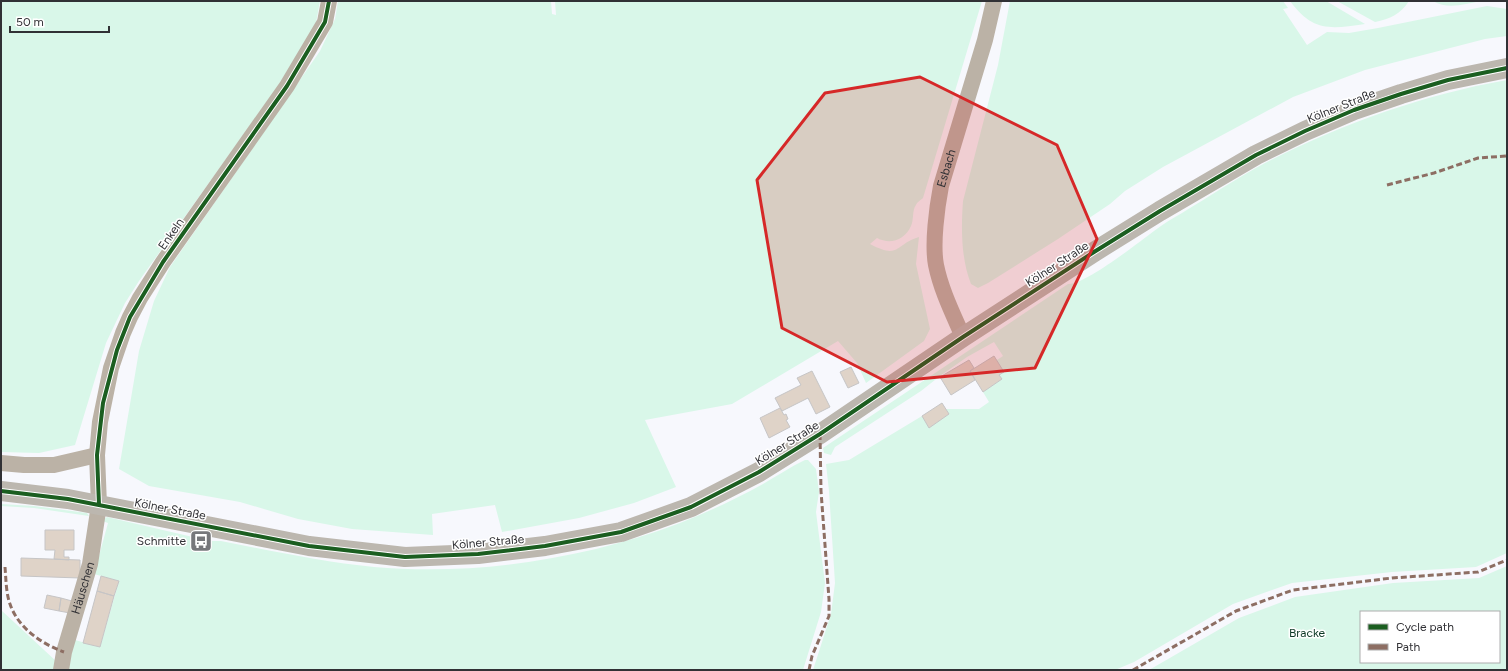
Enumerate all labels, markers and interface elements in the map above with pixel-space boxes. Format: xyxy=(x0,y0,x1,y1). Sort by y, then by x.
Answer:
scale bar xyxy=(10,8,109,34)
text: 50 m xyxy=(16,15,44,29)
street label: Kölner Straße xyxy=(1305,86,1378,126)
street label: Esbach xyxy=(934,147,959,189)
street label: Enkeln xyxy=(155,215,187,253)
street label: Kölner Straße xyxy=(1023,238,1092,290)
street label: Kölner Straße xyxy=(753,418,822,468)
street label: Kölner Straße xyxy=(133,495,207,523)
bus stop icon: Schmitte xyxy=(188,528,214,554)
street label: Kölner Straße xyxy=(451,532,525,552)
place label: Schmitte xyxy=(137,534,186,548)
street label: Häuschen xyxy=(69,560,97,616)
legend xyxy=(1360,611,1500,663)
text: Cycle path xyxy=(1396,620,1454,634)
park label: Bracke xyxy=(1289,626,1326,640)
text: Path xyxy=(1396,640,1420,654)

